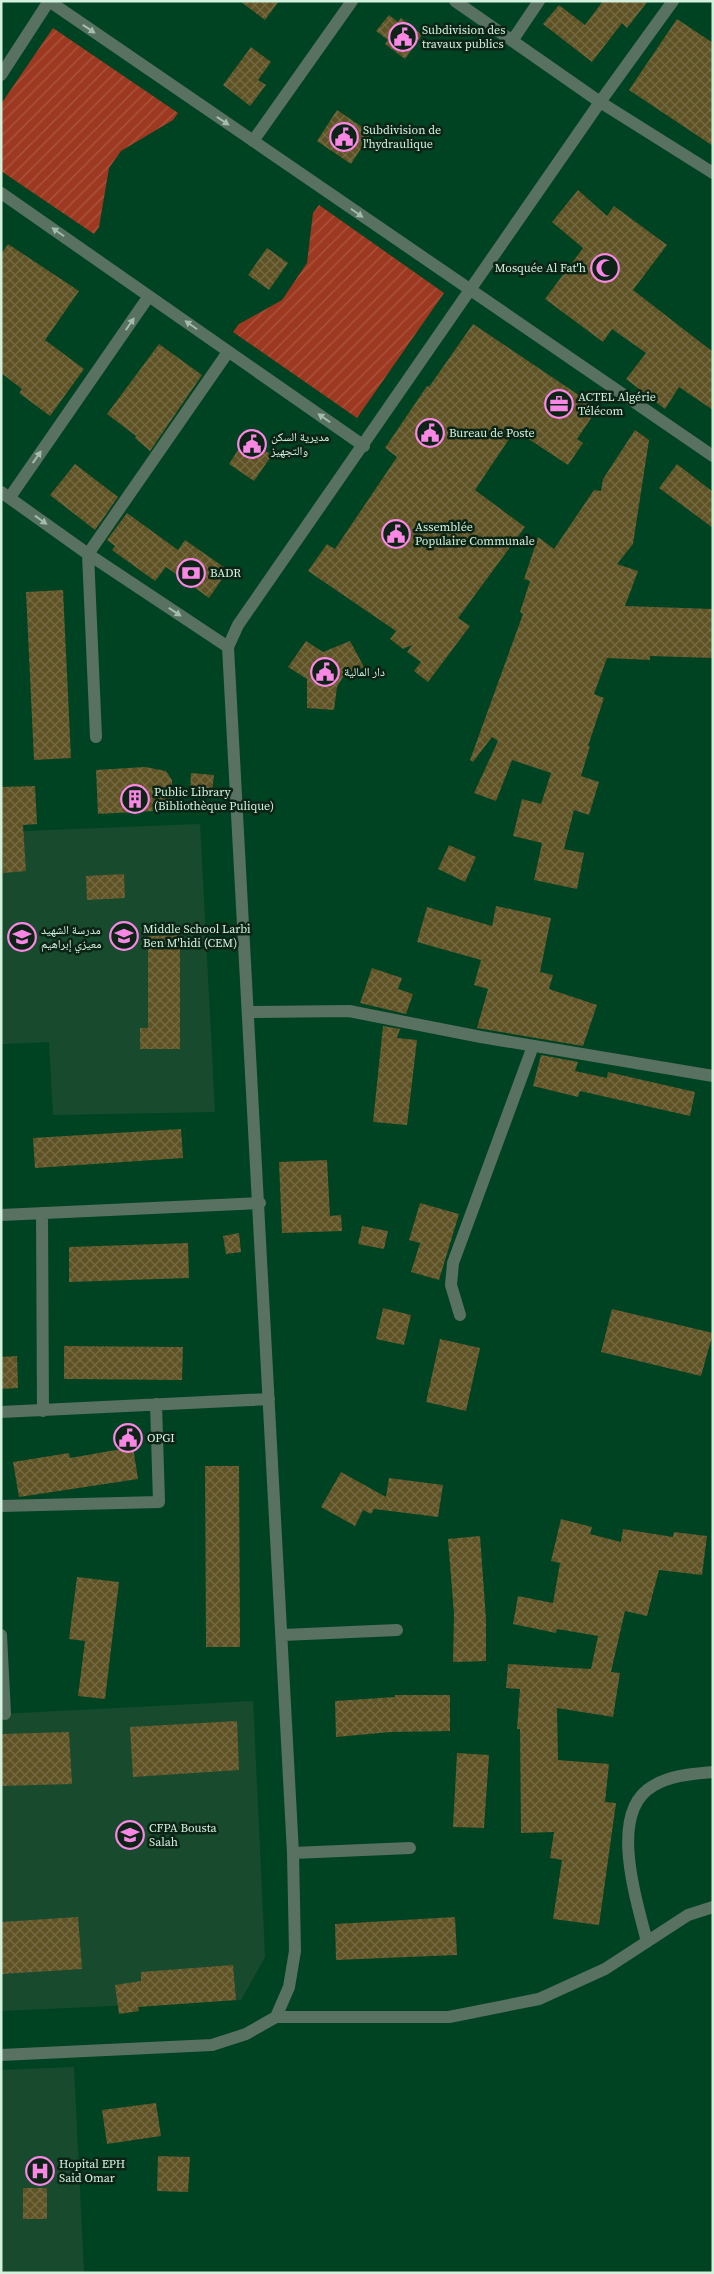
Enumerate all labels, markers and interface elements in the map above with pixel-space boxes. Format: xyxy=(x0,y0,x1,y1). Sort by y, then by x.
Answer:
public building icon: Subdivision des travaux publics xyxy=(388,22,418,52)
place label: Subdivision des travaux publics xyxy=(422,22,505,52)
one-way arrow xyxy=(83,24,96,34)
one-way arrow xyxy=(217,116,230,126)
public building icon: Subdivision de l'hydraulique xyxy=(329,122,359,152)
place label: Subdivision de l'hydraulique xyxy=(363,122,441,152)
one-way arrow xyxy=(350,208,364,218)
one-way arrow xyxy=(51,227,64,237)
mosque icon: Mosquée Al Fat'h xyxy=(590,253,620,283)
place label: Mosquée Al Fat'h xyxy=(495,260,586,276)
one-way arrow xyxy=(125,317,135,330)
one-way arrow xyxy=(184,320,198,330)
office icon: ACTEL Algérie Télécom xyxy=(544,389,574,419)
place label: ACTEL Algérie Télécom xyxy=(578,389,656,419)
one-way arrow xyxy=(317,413,331,423)
public building icon: Bureau de Poste xyxy=(415,418,445,448)
place label: Bureau de Poste xyxy=(449,425,535,441)
public building icon: مديرية السكن والتجهيز xyxy=(237,429,267,459)
place label: مديرية السكن والتجهيز xyxy=(270,429,329,459)
one-way arrow xyxy=(32,450,42,464)
one-way arrow xyxy=(34,515,48,525)
public building icon: Assemblée Populaire Communale xyxy=(381,519,411,549)
place label: Assemblée Populaire Communale xyxy=(415,519,535,549)
bank icon: BADR xyxy=(176,558,206,588)
place label: BADR xyxy=(210,565,241,581)
one-way arrow xyxy=(168,607,182,617)
public building icon: دار المالية xyxy=(310,657,340,687)
place label: دار المالية xyxy=(344,664,385,680)
building icon: Public Library (Bibliothèque Pulique) xyxy=(120,784,150,814)
place label: Public Library (Bibliothèque Pulique) xyxy=(154,784,274,814)
school or university icon: Middle School Larbi Ben M'hidi (CEM) xyxy=(109,921,139,951)
place label: Middle School Larbi Ben M'hidi (CEM) xyxy=(143,921,251,951)
school or university icon: مدرسة الشهيد معيزي إبراهيم xyxy=(7,922,37,952)
place label: مدرسة الشهيد معيزي إبراهيم xyxy=(41,922,101,954)
public building icon: OPGI xyxy=(113,1423,143,1453)
place label: OPGI xyxy=(147,1430,175,1446)
school or university icon: CFPA Bousta Salah xyxy=(115,1820,145,1850)
place label: CFPA Bousta Salah xyxy=(149,1820,218,1850)
hospital icon: Hopital EPH Said Omar xyxy=(25,2156,55,2186)
place label: Hopital EPH Said Omar xyxy=(59,2156,125,2186)

